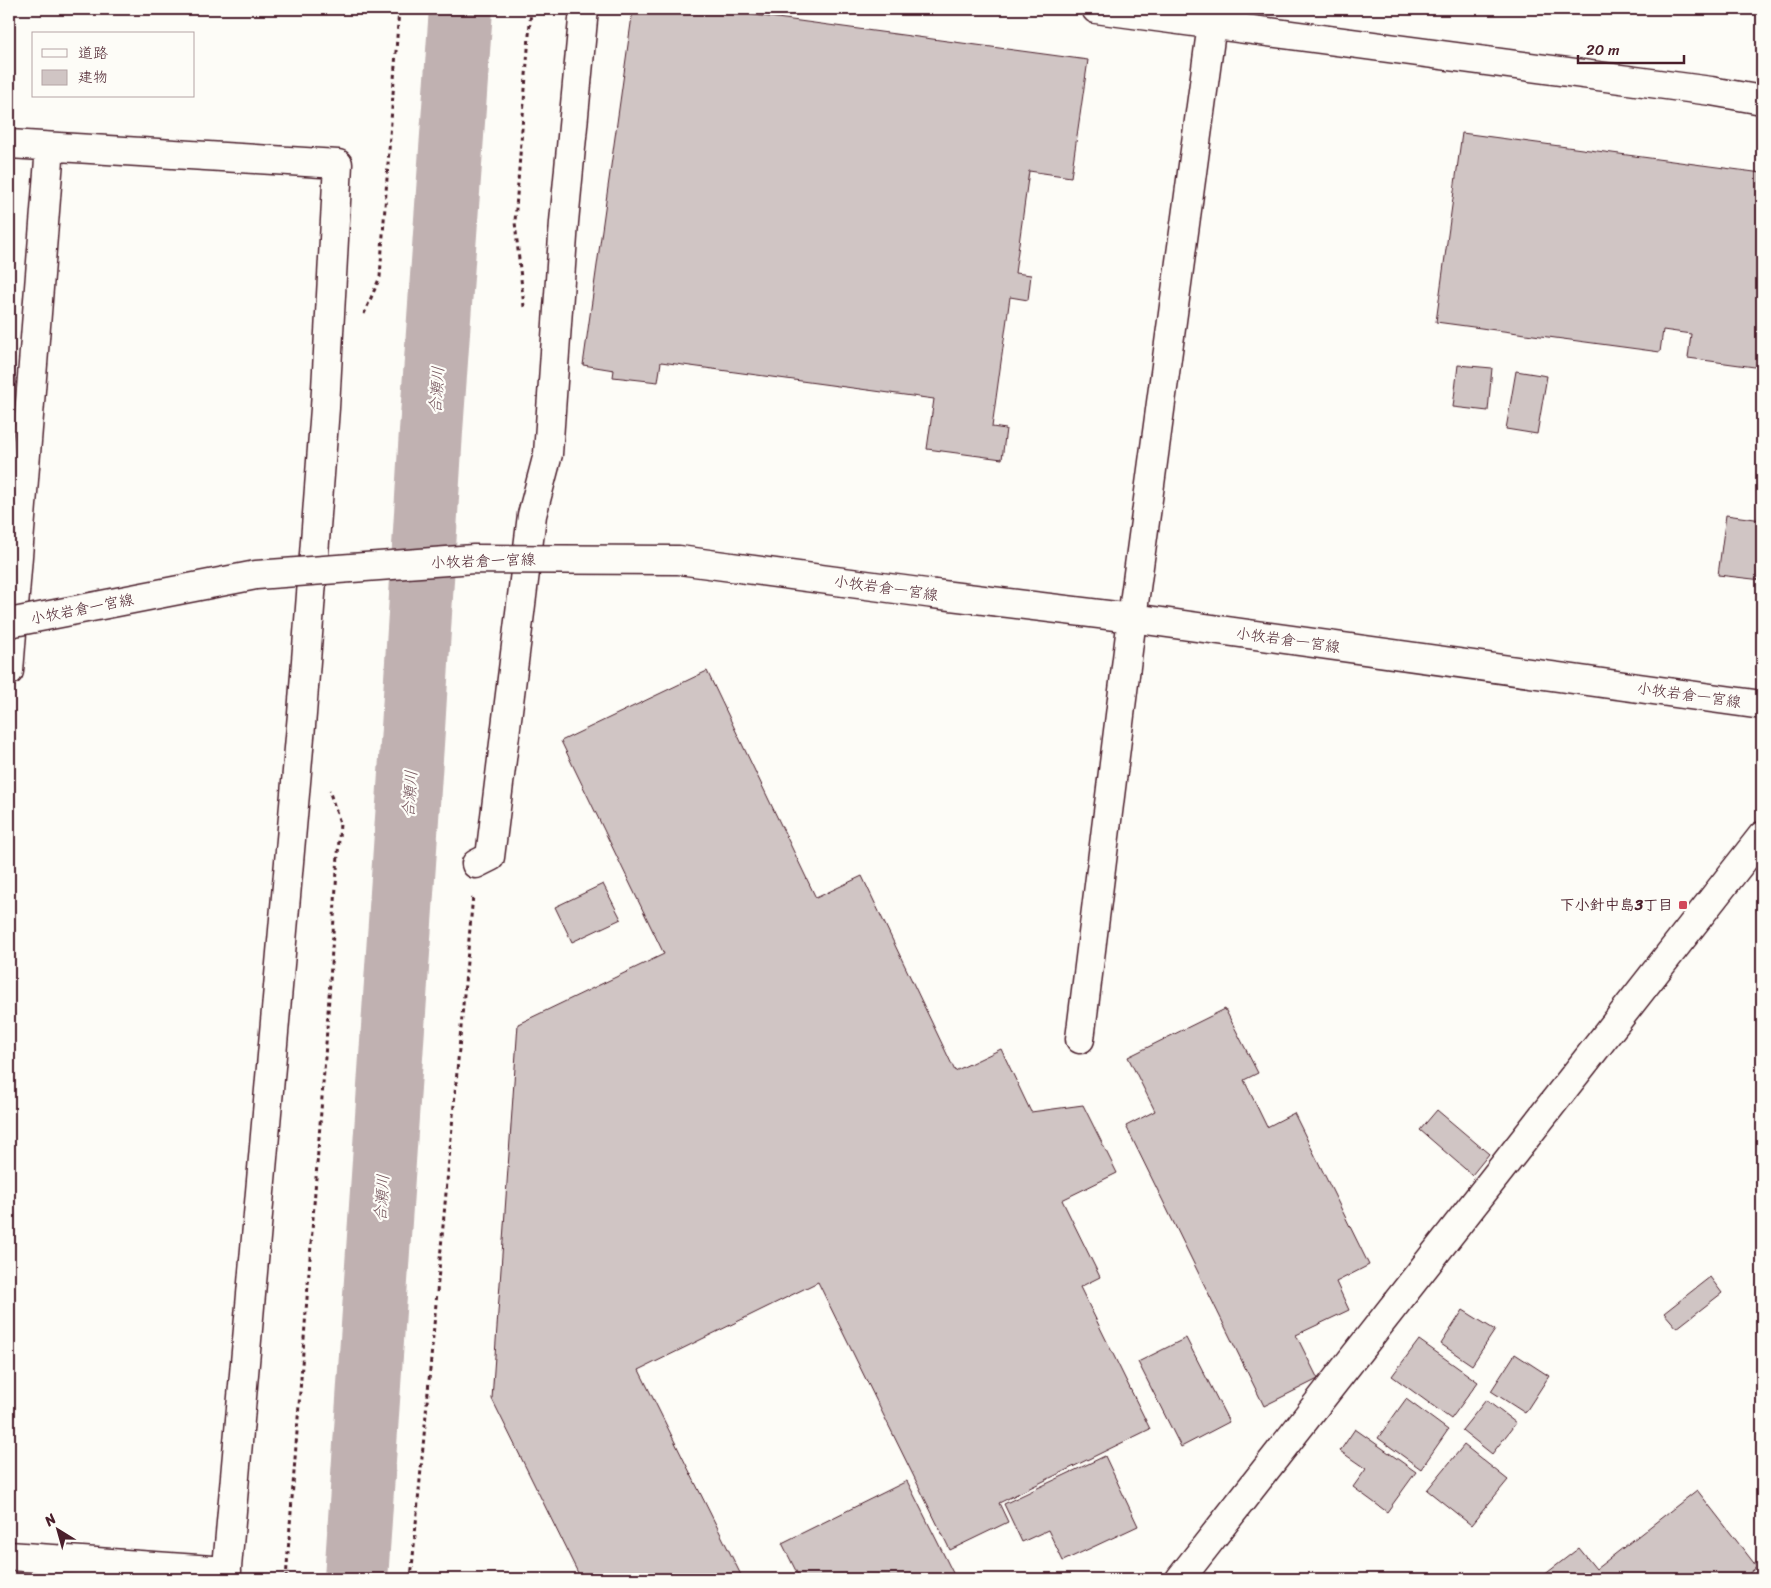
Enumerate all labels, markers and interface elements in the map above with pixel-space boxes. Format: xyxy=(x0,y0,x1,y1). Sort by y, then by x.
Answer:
legend xyxy=(32,32,195,98)
scale bar xyxy=(1578,32,1685,64)
text: 20 m xyxy=(1586,37,1620,63)
text: 道路 xyxy=(78,40,108,66)
text: 建物 xyxy=(78,64,108,90)
water label: 合瀬川 xyxy=(420,365,453,415)
street label: 小牧岩倉一宮線 xyxy=(430,546,536,576)
street label: 小牧岩倉一宮線 xyxy=(832,568,940,608)
street label: 小牧岩倉一宮線 xyxy=(28,586,136,632)
street label: 小牧岩倉一宮線 xyxy=(1234,620,1342,660)
street label: 小牧岩倉一宮線 xyxy=(1635,675,1743,715)
water label: 合瀬川 xyxy=(393,769,426,819)
place label: 下小針中島3丁目 xyxy=(1560,892,1673,918)
marker: 下小針中島3丁目 xyxy=(1677,899,1689,911)
water label: 合瀬川 xyxy=(365,1173,398,1223)
north arrow xyxy=(32,1506,82,1556)
text: N xyxy=(38,1507,62,1534)

